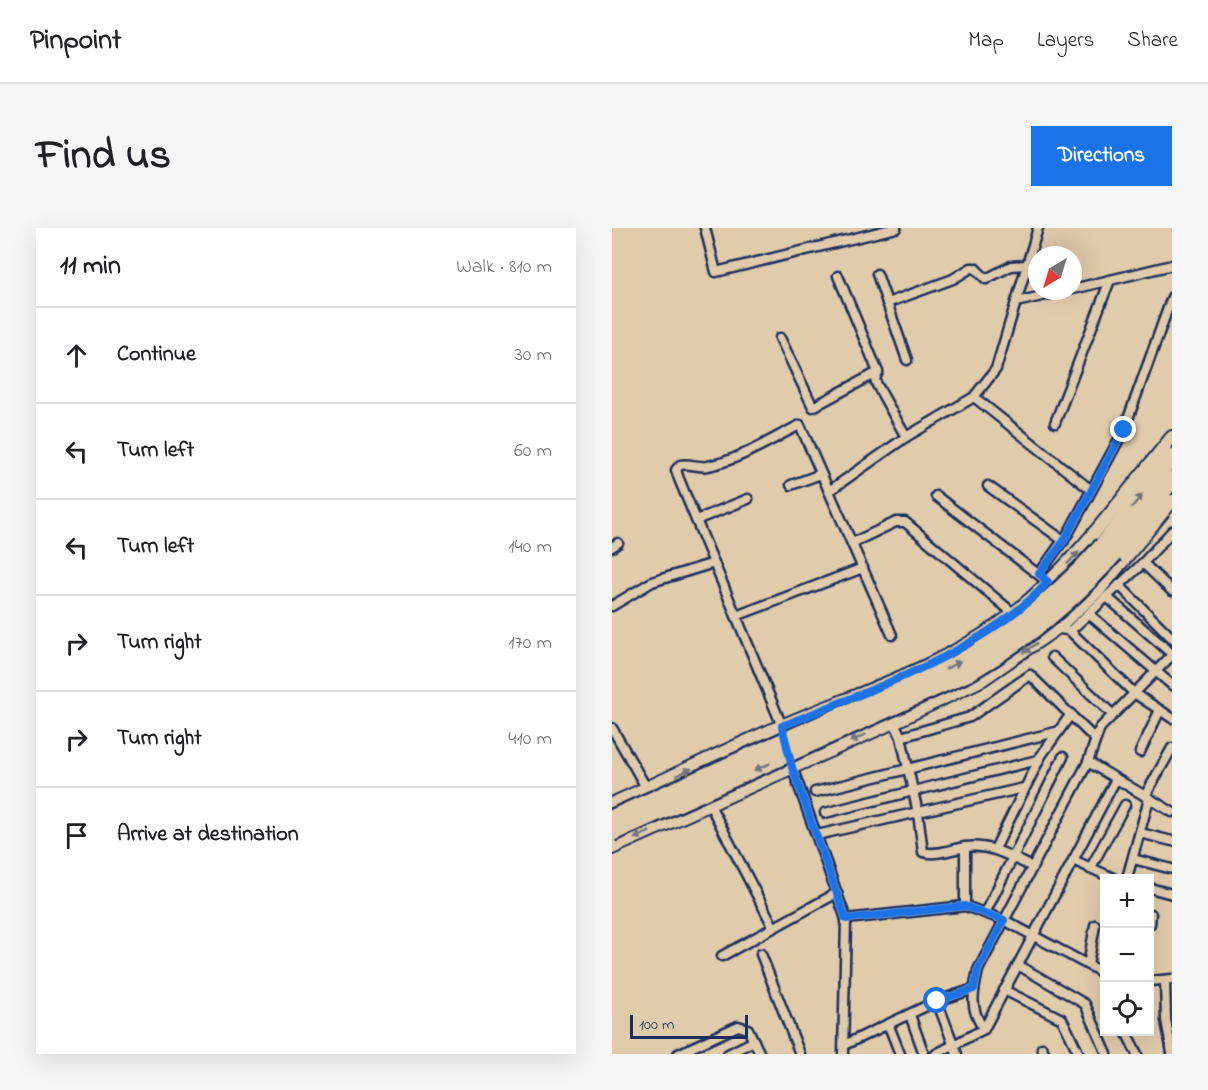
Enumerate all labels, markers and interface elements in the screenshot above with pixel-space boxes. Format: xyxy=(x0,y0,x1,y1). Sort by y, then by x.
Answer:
text: Pinpoint xyxy=(30,21,121,62)
text: Map xyxy=(968,26,1004,56)
text: Layers xyxy=(1037,26,1094,56)
text: Share xyxy=(1127,26,1178,56)
text: Find us xyxy=(36,126,171,187)
button: Directions xyxy=(1031,126,1172,186)
north arrow xyxy=(1028,246,1082,300)
text: 11 min xyxy=(60,248,121,286)
text: Walk · 810 m xyxy=(456,253,552,282)
icon: ahead xyxy=(60,339,93,372)
text: Continue xyxy=(117,339,196,371)
text: 30 m xyxy=(515,341,552,370)
route end xyxy=(1110,416,1136,442)
icon: left xyxy=(60,435,93,468)
text: Turn left xyxy=(117,435,194,467)
text: 60 m xyxy=(514,437,552,466)
one-way arrow xyxy=(1131,494,1143,509)
icon: left xyxy=(60,531,93,564)
text: Turn left xyxy=(117,531,194,563)
text: 140 m xyxy=(508,533,552,562)
one-way arrow xyxy=(1065,551,1079,565)
icon: right xyxy=(60,627,93,660)
text: Turn right xyxy=(117,627,202,659)
text: 170 m xyxy=(508,629,552,658)
one-way arrow xyxy=(1023,642,1039,654)
one-way arrow xyxy=(945,660,962,670)
icon: right xyxy=(60,723,93,756)
text: Turn right xyxy=(117,723,202,755)
text: 410 m xyxy=(508,725,552,754)
one-way arrow xyxy=(848,733,866,743)
one-way arrow xyxy=(753,762,770,771)
one-way arrow xyxy=(676,767,693,776)
icon: arrive xyxy=(60,819,93,852)
text: Arrive at destination xyxy=(117,819,299,851)
one-way arrow xyxy=(632,830,650,840)
map controls xyxy=(1100,874,1154,1036)
button: + xyxy=(1100,874,1154,928)
button: − xyxy=(1100,928,1154,982)
button: locate xyxy=(1100,982,1154,1036)
route start xyxy=(923,987,949,1013)
scale bar xyxy=(630,1012,748,1040)
text: 100 m xyxy=(639,1013,674,1037)

